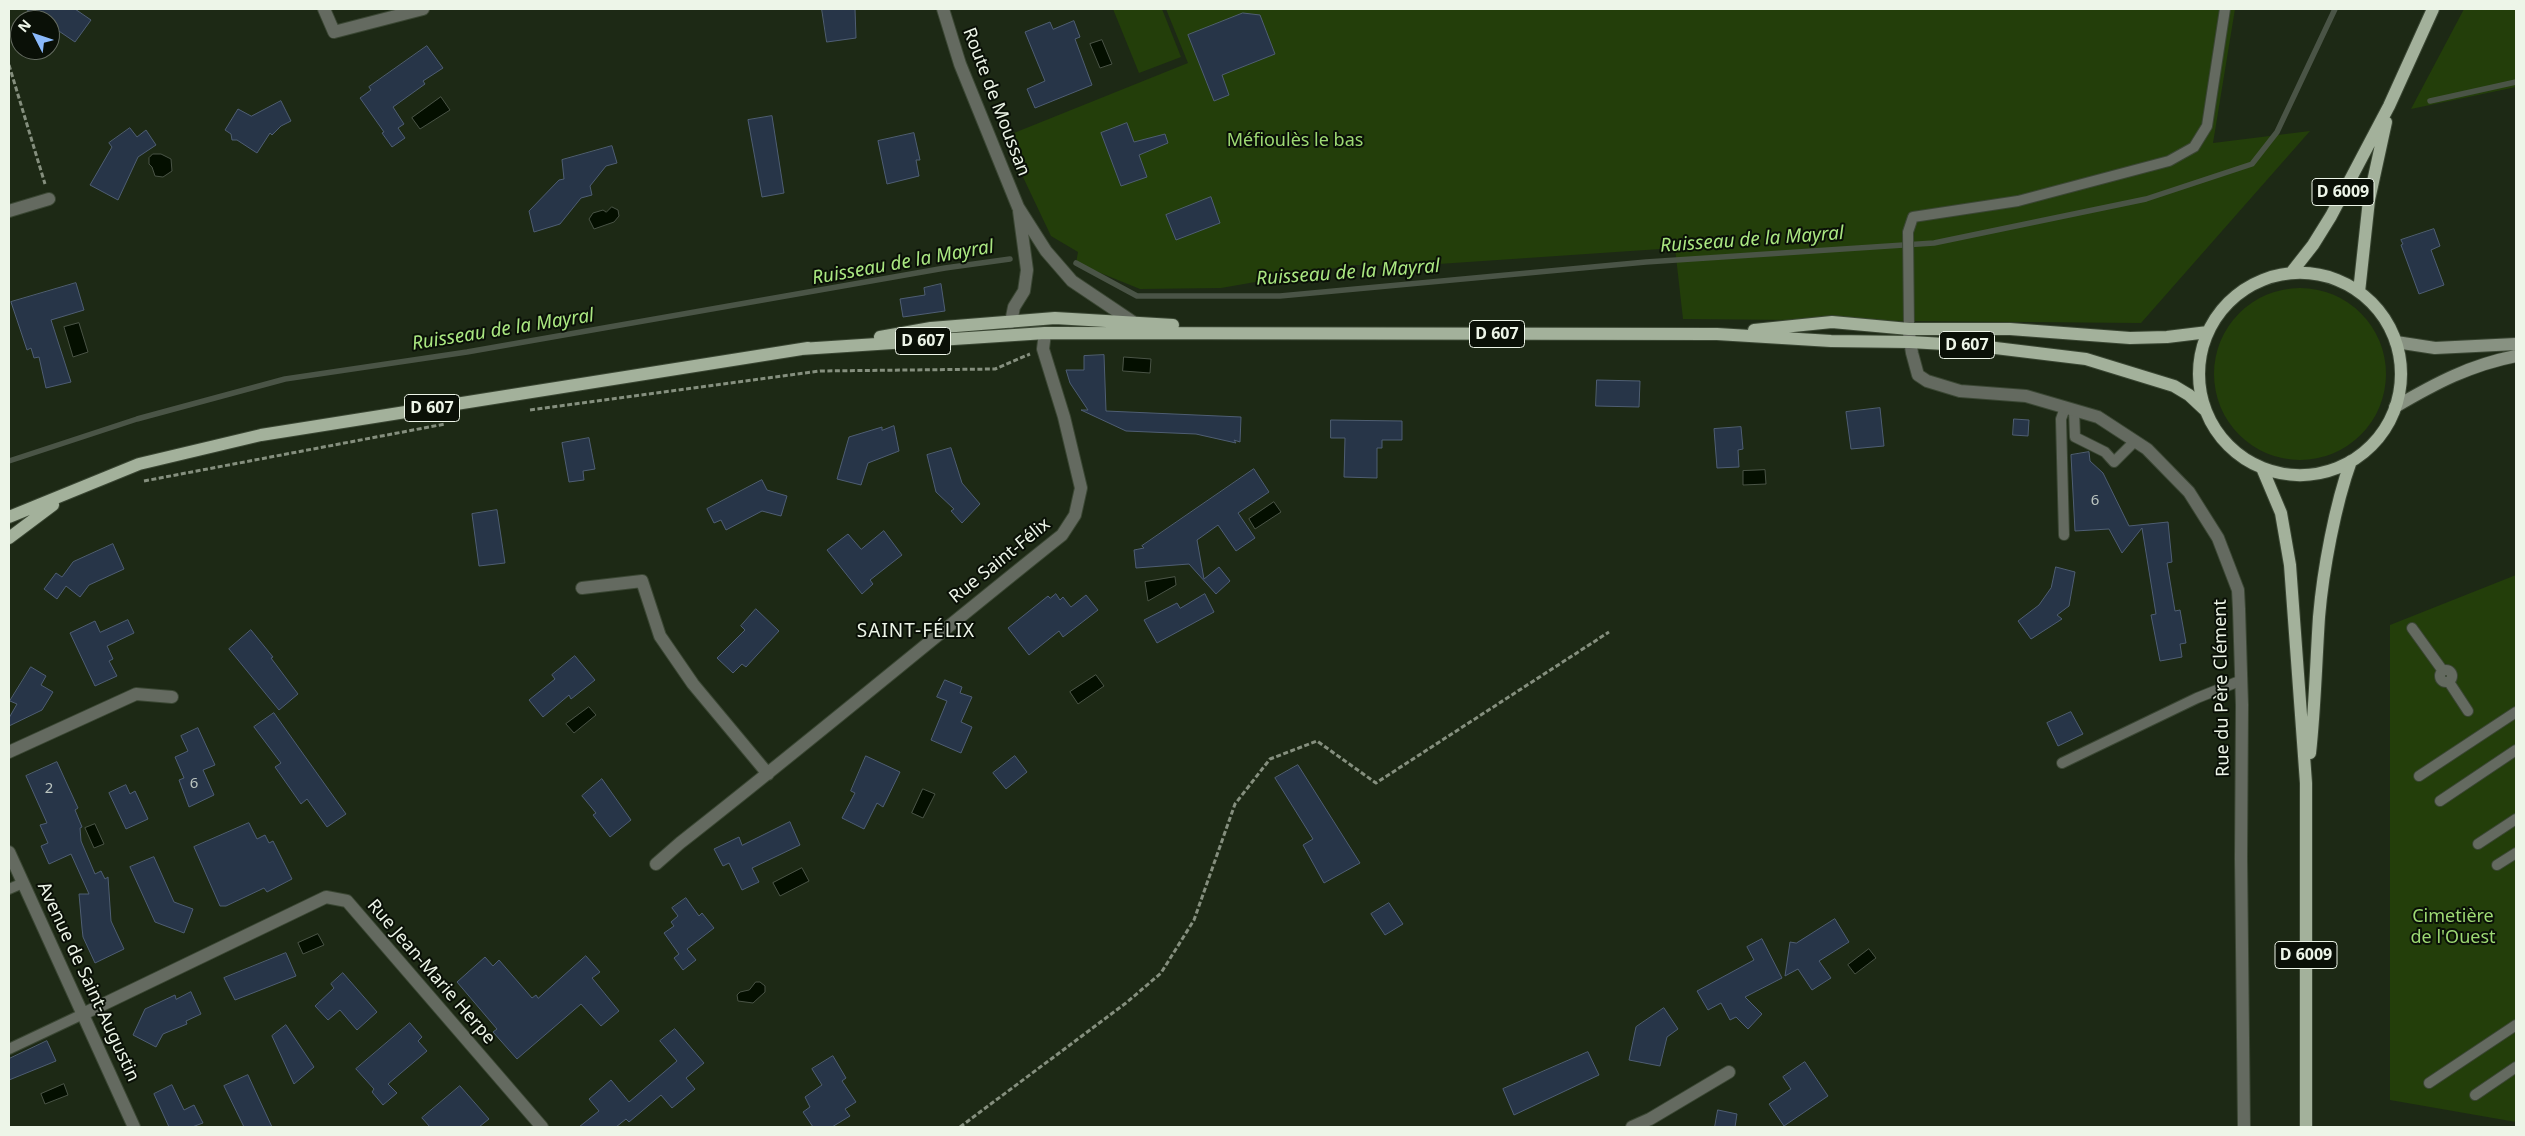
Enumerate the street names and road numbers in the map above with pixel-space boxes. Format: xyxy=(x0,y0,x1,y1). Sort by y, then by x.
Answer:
street label: Route de Moussan xyxy=(958,25,1034,179)
road number: D 6009 xyxy=(2312,178,2374,206)
road number: D 607 xyxy=(1470,320,1524,348)
road number: D 607 xyxy=(896,328,950,354)
road number: D 607 xyxy=(1940,332,1994,358)
road number: D 607 xyxy=(404,394,460,422)
street label: Rue Saint-Félix xyxy=(945,514,1055,608)
street label: Rue du Père Clément xyxy=(2210,599,2234,777)
street label: Avenue de Saint-Augustin xyxy=(32,879,144,1085)
street label: Rue Jean-Marie Herpe xyxy=(362,895,500,1049)
road number: D 6009 xyxy=(2275,942,2337,968)

